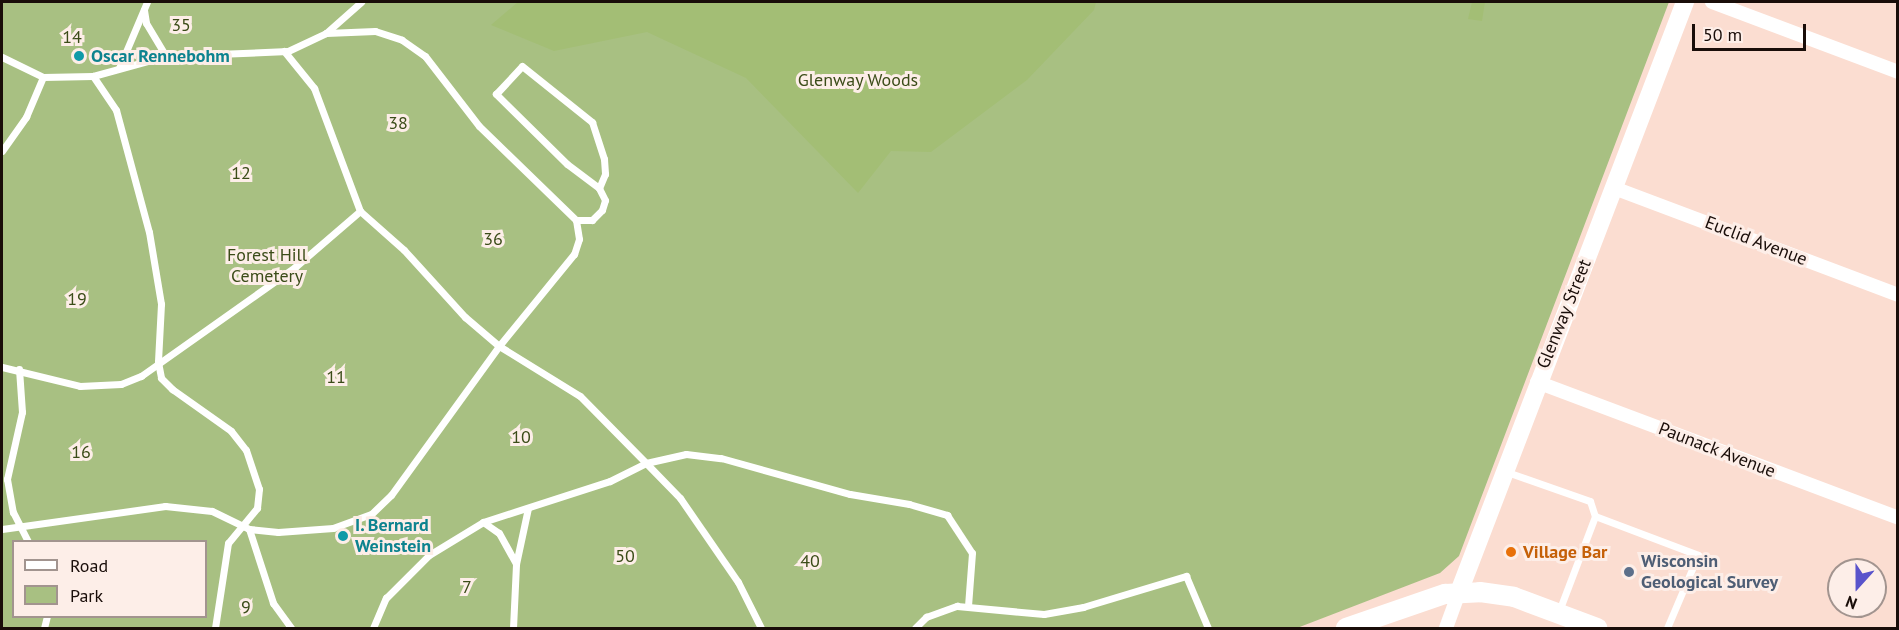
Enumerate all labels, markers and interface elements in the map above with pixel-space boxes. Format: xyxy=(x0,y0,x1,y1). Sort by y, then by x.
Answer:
scale bar xyxy=(1695,12,1809,50)
park label: 35 xyxy=(171,14,191,36)
text: 50 m xyxy=(1703,23,1742,46)
park label: 14 xyxy=(62,26,82,48)
place label: Oscar Rennebohm xyxy=(91,45,230,67)
marker: Oscar Rennebohm xyxy=(72,49,86,63)
park label: Glenway Woods xyxy=(797,69,919,91)
park label: 38 xyxy=(388,112,408,134)
park label: 12 xyxy=(231,162,251,184)
street label: Euclid Avenue xyxy=(1702,212,1810,270)
park label: 36 xyxy=(483,228,503,250)
park label: Forest Hill Cemetery xyxy=(227,245,307,288)
street label: Glenway Street xyxy=(1532,256,1596,372)
park label: 19 xyxy=(67,288,87,310)
park label: 11 xyxy=(326,366,346,388)
street label: Paunack Avenue xyxy=(1655,418,1779,482)
park label: 10 xyxy=(511,426,531,448)
park label: 16 xyxy=(71,441,91,463)
place label: I. Bernard Weinstein xyxy=(355,515,431,558)
marker: I. Bernard Weinstein xyxy=(336,529,350,543)
legend xyxy=(12,540,207,618)
place label: Village Bar xyxy=(1523,541,1607,563)
park label: 50 xyxy=(615,545,635,567)
marker: Village Bar xyxy=(1504,545,1518,559)
park label: 40 xyxy=(800,550,820,572)
place label: Wisconsin Geological Survey xyxy=(1641,551,1778,594)
text: Road xyxy=(70,554,108,577)
north arrow xyxy=(1827,558,1887,618)
marker: Wisconsin Geological Survey xyxy=(1622,565,1636,579)
park label: 7 xyxy=(462,576,472,598)
text: Park xyxy=(70,584,103,607)
text: N xyxy=(1843,592,1860,614)
park label: 9 xyxy=(241,596,251,618)

